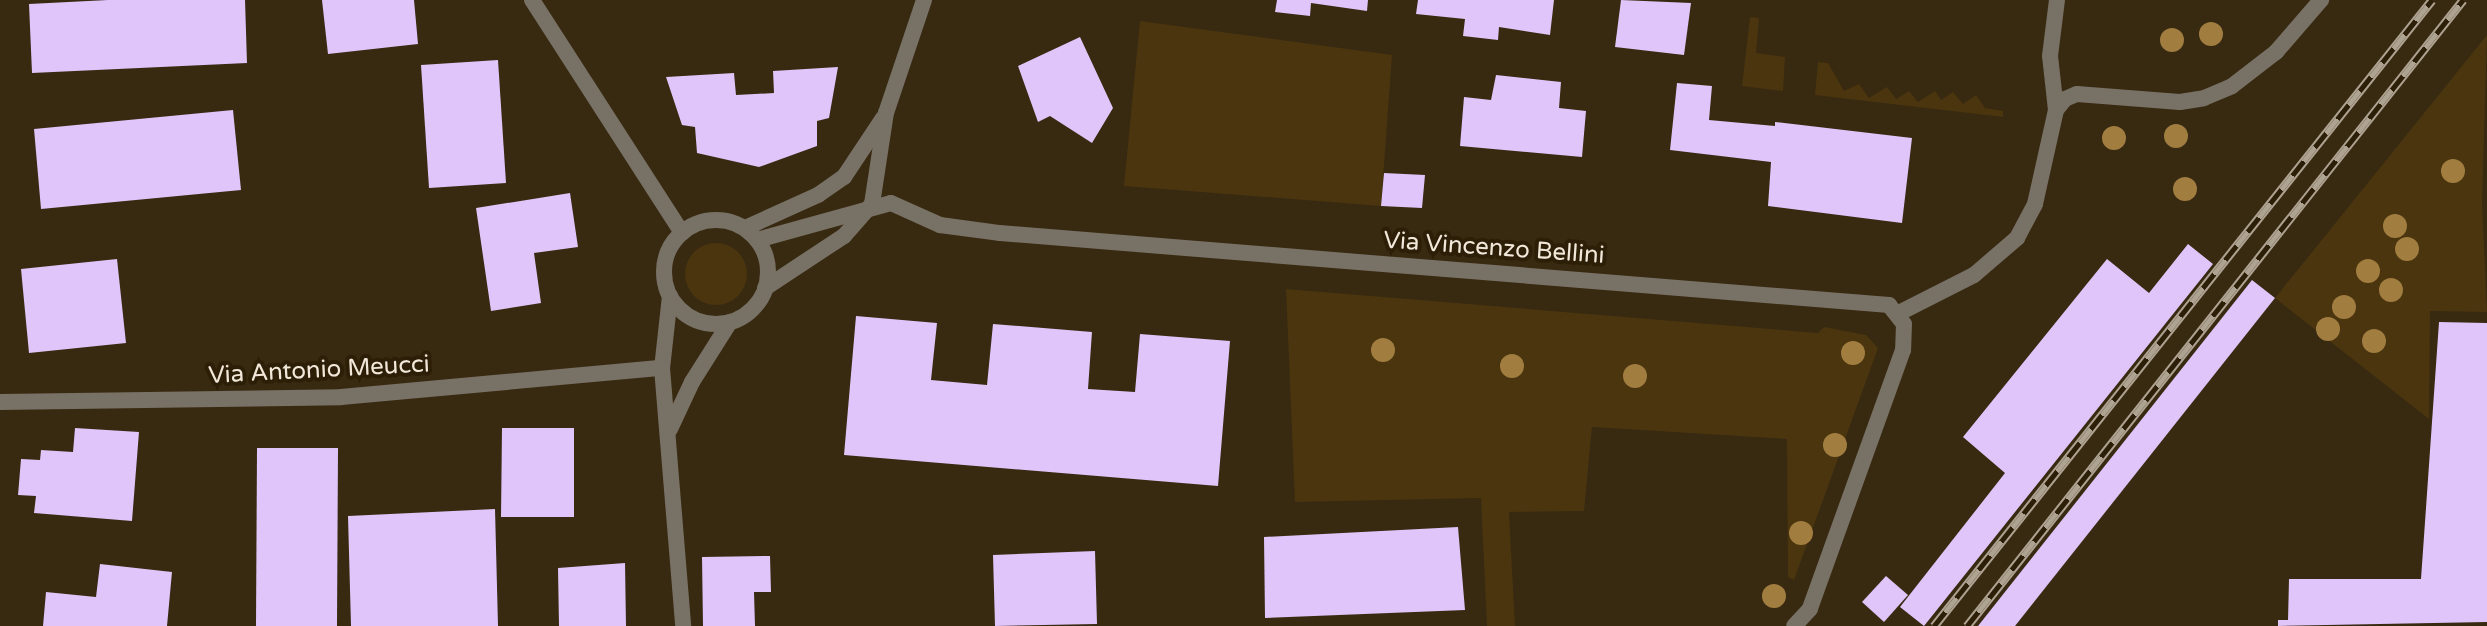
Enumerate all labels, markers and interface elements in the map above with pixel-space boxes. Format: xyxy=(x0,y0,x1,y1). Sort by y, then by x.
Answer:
street label: Via Vincenzo Bellini xyxy=(1383,226,1605,270)
street label: Via Antonio Meucci xyxy=(208,350,430,390)

